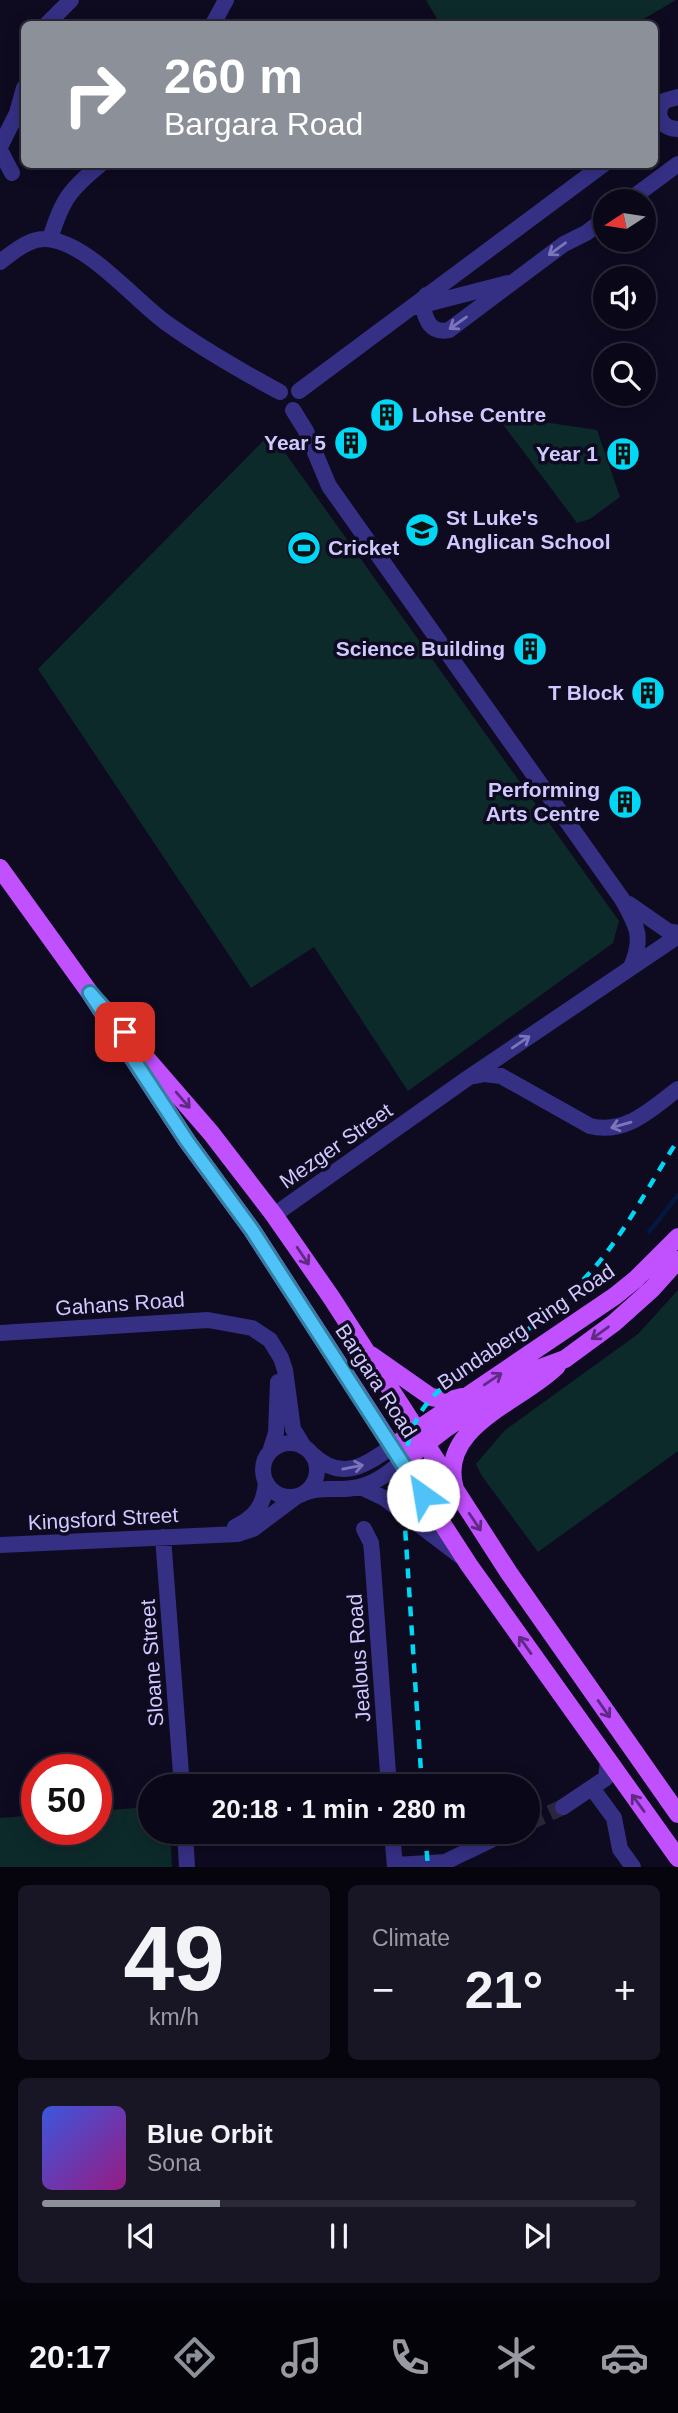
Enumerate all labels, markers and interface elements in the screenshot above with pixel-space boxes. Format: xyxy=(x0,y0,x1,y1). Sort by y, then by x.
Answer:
icon: right xyxy=(49,49,140,140)
text: 260 m xyxy=(164,49,303,103)
text: Bargara Road xyxy=(164,106,363,142)
north arrow xyxy=(593,189,656,252)
map controls xyxy=(593,189,656,406)
one-way arrow xyxy=(548,242,567,256)
button: sound xyxy=(593,266,656,329)
one-way arrow xyxy=(449,316,468,330)
button: search xyxy=(593,343,656,406)
building icon: Lohse Centre xyxy=(368,396,406,434)
place label: Lohse Centre xyxy=(412,403,546,426)
building icon: Year 5 xyxy=(332,424,370,462)
place label: Year 5 xyxy=(264,431,326,454)
building icon: Year 1 xyxy=(604,435,642,473)
place label: Year 1 xyxy=(536,442,598,465)
place label: St Luke's Anglican School xyxy=(446,506,611,553)
school or university icon: St Luke's Anglican School xyxy=(403,511,441,549)
sports icon: Cricket xyxy=(285,529,323,567)
place label: Cricket xyxy=(328,536,399,559)
building icon: Science Building xyxy=(511,630,549,668)
place label: Science Building xyxy=(336,637,505,660)
building icon: T Block xyxy=(629,674,667,712)
place label: T Block xyxy=(548,681,624,704)
place label: Performing Arts Centre xyxy=(486,778,600,825)
building icon: Performing Arts Centre xyxy=(606,783,644,821)
pin xyxy=(95,1002,155,1062)
icon: arrive xyxy=(106,1013,144,1051)
one-way arrow xyxy=(511,1035,530,1049)
one-way arrow xyxy=(175,1090,191,1108)
street label: Mezger Street xyxy=(275,1098,396,1193)
one-way arrow xyxy=(610,1119,632,1132)
one-way arrow xyxy=(295,1246,310,1265)
street label: Bundaberg Ring Road xyxy=(433,1259,618,1394)
street label: Gahans Road xyxy=(55,1288,185,1319)
street label: Bargara Road xyxy=(331,1320,422,1442)
one-way arrow xyxy=(591,1326,610,1340)
one-way arrow xyxy=(483,1372,502,1386)
position arrow xyxy=(386,1458,460,1532)
one-way arrow xyxy=(341,1460,363,1473)
street label: Kingsford Street xyxy=(27,1503,179,1534)
one-way arrow xyxy=(467,1512,482,1531)
street label: Jealous Road xyxy=(343,1593,374,1723)
street label: Sloane Street xyxy=(136,1599,167,1727)
one-way arrow xyxy=(518,1636,532,1655)
one-way arrow xyxy=(597,1699,611,1718)
speed limit sign: 50 xyxy=(21,1754,112,1845)
text: 20:18 · 1 min · 280 m xyxy=(212,1794,466,1824)
one-way arrow xyxy=(631,1794,645,1813)
text: 49 xyxy=(123,1908,225,2009)
text: Climate xyxy=(372,1925,450,1951)
text: 21° xyxy=(465,1961,543,2019)
text: − xyxy=(372,1969,394,2011)
text: + xyxy=(614,1969,636,2011)
text: km/h xyxy=(149,2004,199,2030)
text: Blue Orbit xyxy=(147,2119,273,2149)
text: Sona xyxy=(147,2150,201,2176)
icon: previous xyxy=(122,2217,160,2255)
icon: pause xyxy=(320,2217,358,2255)
icon: next xyxy=(518,2217,556,2255)
icon: directions xyxy=(170,2333,219,2382)
icon: music xyxy=(277,2333,326,2382)
icon: phone xyxy=(385,2333,434,2382)
icon: climate xyxy=(492,2333,541,2382)
icon: car xyxy=(600,2333,649,2382)
text: 20:17 xyxy=(29,2339,111,2375)

